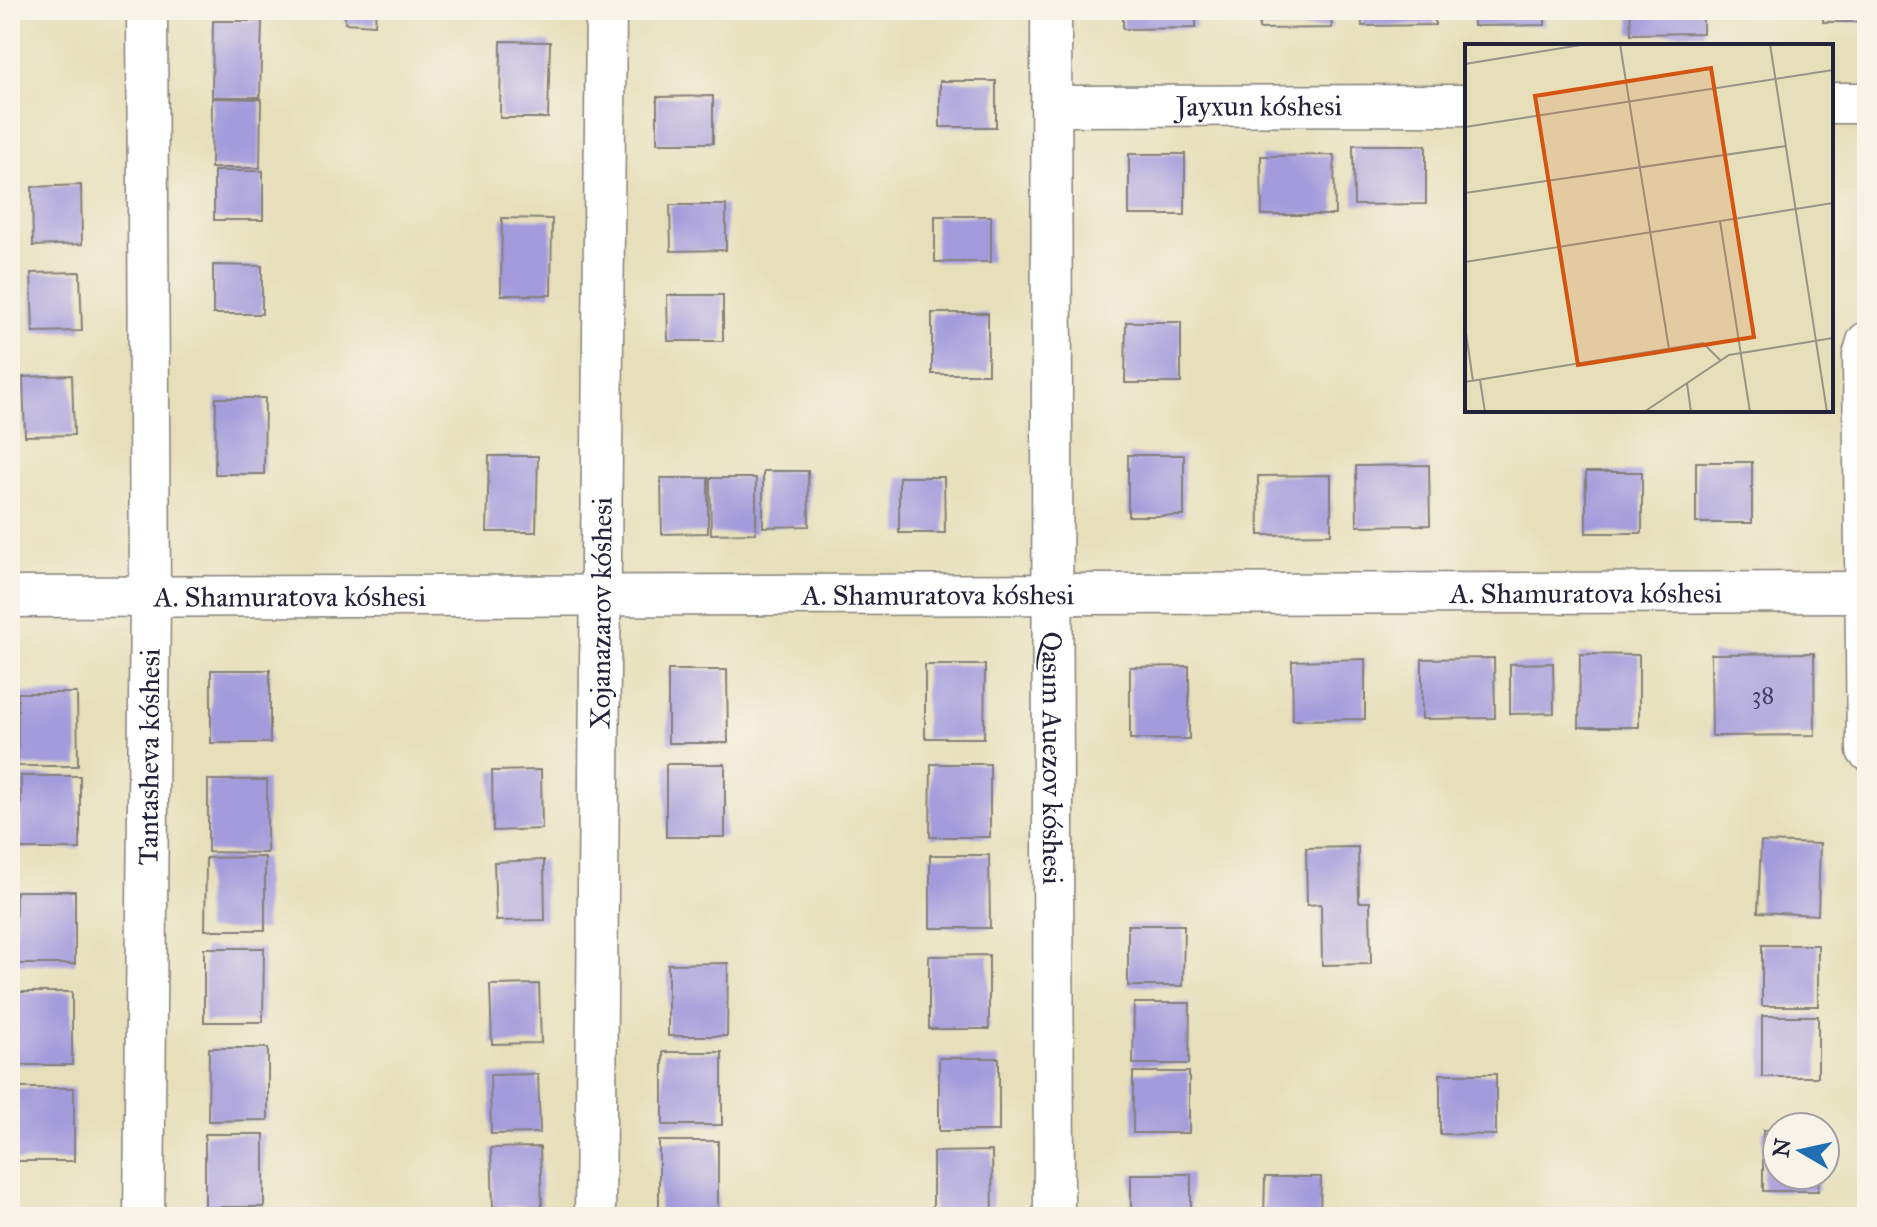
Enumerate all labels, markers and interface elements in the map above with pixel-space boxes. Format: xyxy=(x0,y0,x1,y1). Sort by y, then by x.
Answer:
inset map xyxy=(1465,44,1833,412)
street label: Jayxun kóshesi xyxy=(1173,88,1342,123)
street label: Xojanazarov kóshesi xyxy=(582,496,619,729)
street label: A. Shamuratova kóshesi xyxy=(1449,575,1723,611)
street label: A. Shamuratova kóshesi xyxy=(801,577,1075,612)
street label: A. Shamuratova kóshesi xyxy=(153,578,427,614)
street label: Qasım Auezov kóshesi xyxy=(1035,631,1071,885)
street label: Tantasheva kóshesi xyxy=(130,648,167,866)
house number: 38 xyxy=(1752,680,1774,710)
north arrow xyxy=(1761,1111,1841,1191)
text: N xyxy=(1767,1136,1797,1159)

